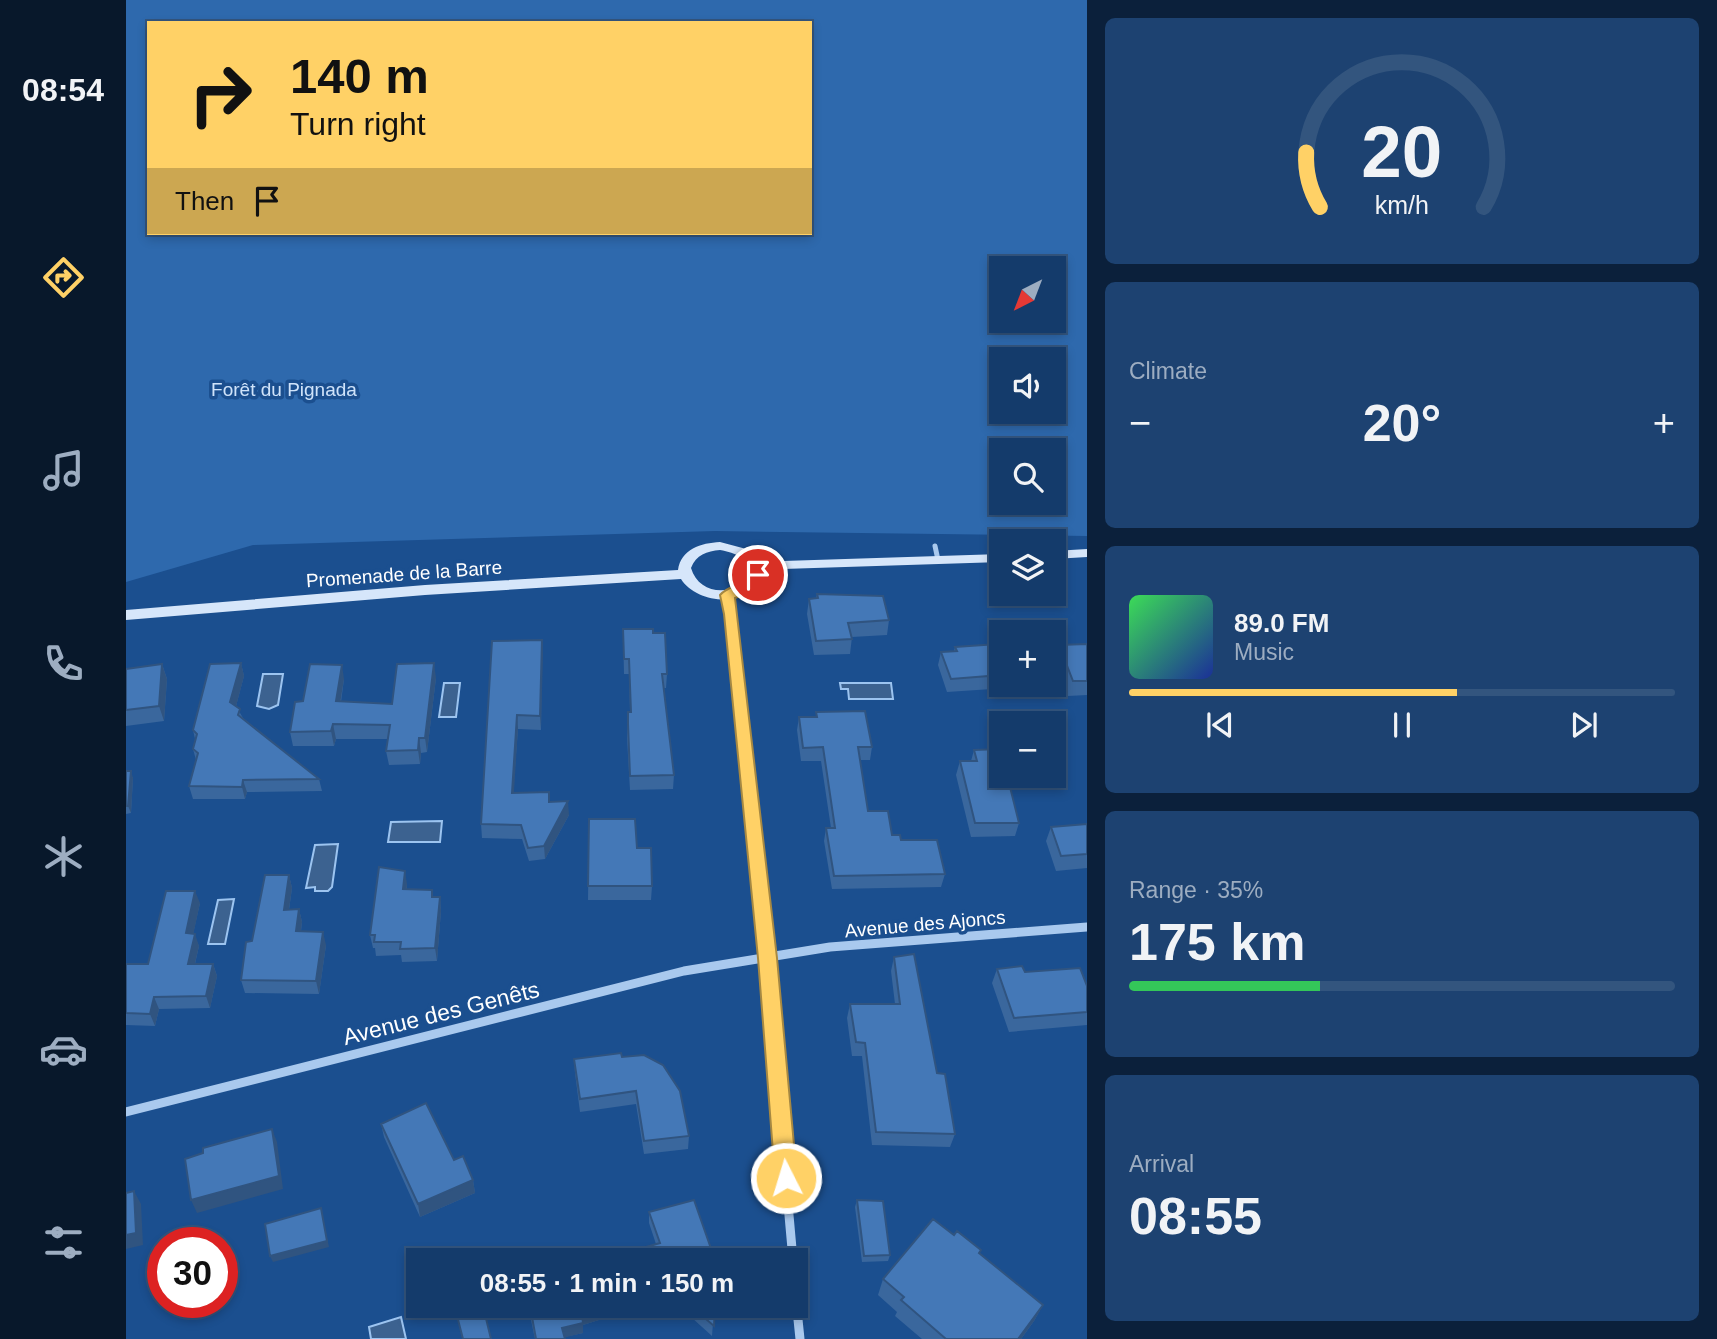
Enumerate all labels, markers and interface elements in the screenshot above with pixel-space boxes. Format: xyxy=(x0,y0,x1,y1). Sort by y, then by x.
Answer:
icon: right xyxy=(175,49,266,140)
text: 140 m xyxy=(290,49,429,103)
text: 08:54 xyxy=(22,72,104,108)
text: Turn right xyxy=(290,106,426,142)
text: 20 xyxy=(1362,111,1442,192)
icon: arrive xyxy=(248,182,286,220)
text: Then xyxy=(175,186,234,216)
text: km/h xyxy=(1375,191,1429,219)
icon: directions xyxy=(39,253,88,302)
north arrow xyxy=(989,256,1066,332)
map controls xyxy=(989,256,1066,788)
button: sound xyxy=(989,347,1066,424)
text: Climate xyxy=(1129,358,1207,384)
park label: Forêt du Pignada xyxy=(211,379,357,400)
text: 20° xyxy=(1363,394,1441,452)
text: − xyxy=(1129,402,1151,444)
text: + xyxy=(1653,402,1675,444)
button: search xyxy=(989,438,1066,515)
icon: music xyxy=(39,446,88,495)
button: layers xyxy=(989,529,1066,606)
pin xyxy=(728,545,788,605)
icon: arrive xyxy=(739,556,777,594)
street label: Promenade de la Barre xyxy=(305,557,503,591)
text: 89.0 FM xyxy=(1234,608,1329,638)
button: + xyxy=(989,620,1066,697)
icon: phone xyxy=(39,639,88,688)
text: Music xyxy=(1234,639,1294,665)
icon: previous xyxy=(1201,706,1239,744)
icon: pause xyxy=(1383,706,1421,744)
icon: next xyxy=(1565,706,1603,744)
button: − xyxy=(989,711,1066,788)
icon: climate xyxy=(39,832,88,881)
text: Range · 35% xyxy=(1129,877,1263,903)
street label: Avenue des Ajoncs xyxy=(844,907,1006,941)
text: 175 km xyxy=(1129,913,1305,971)
street label: Avenue des Genêts xyxy=(340,976,542,1050)
icon: car xyxy=(39,1025,88,1074)
position arrow xyxy=(749,1141,823,1215)
text: Arrival xyxy=(1129,1151,1194,1177)
text: 08:55 xyxy=(1129,1187,1262,1245)
icon: filters xyxy=(39,1218,88,1267)
speed limit sign: 30 xyxy=(147,1227,238,1318)
text: 08:55 · 1 min · 150 m xyxy=(480,1268,734,1298)

